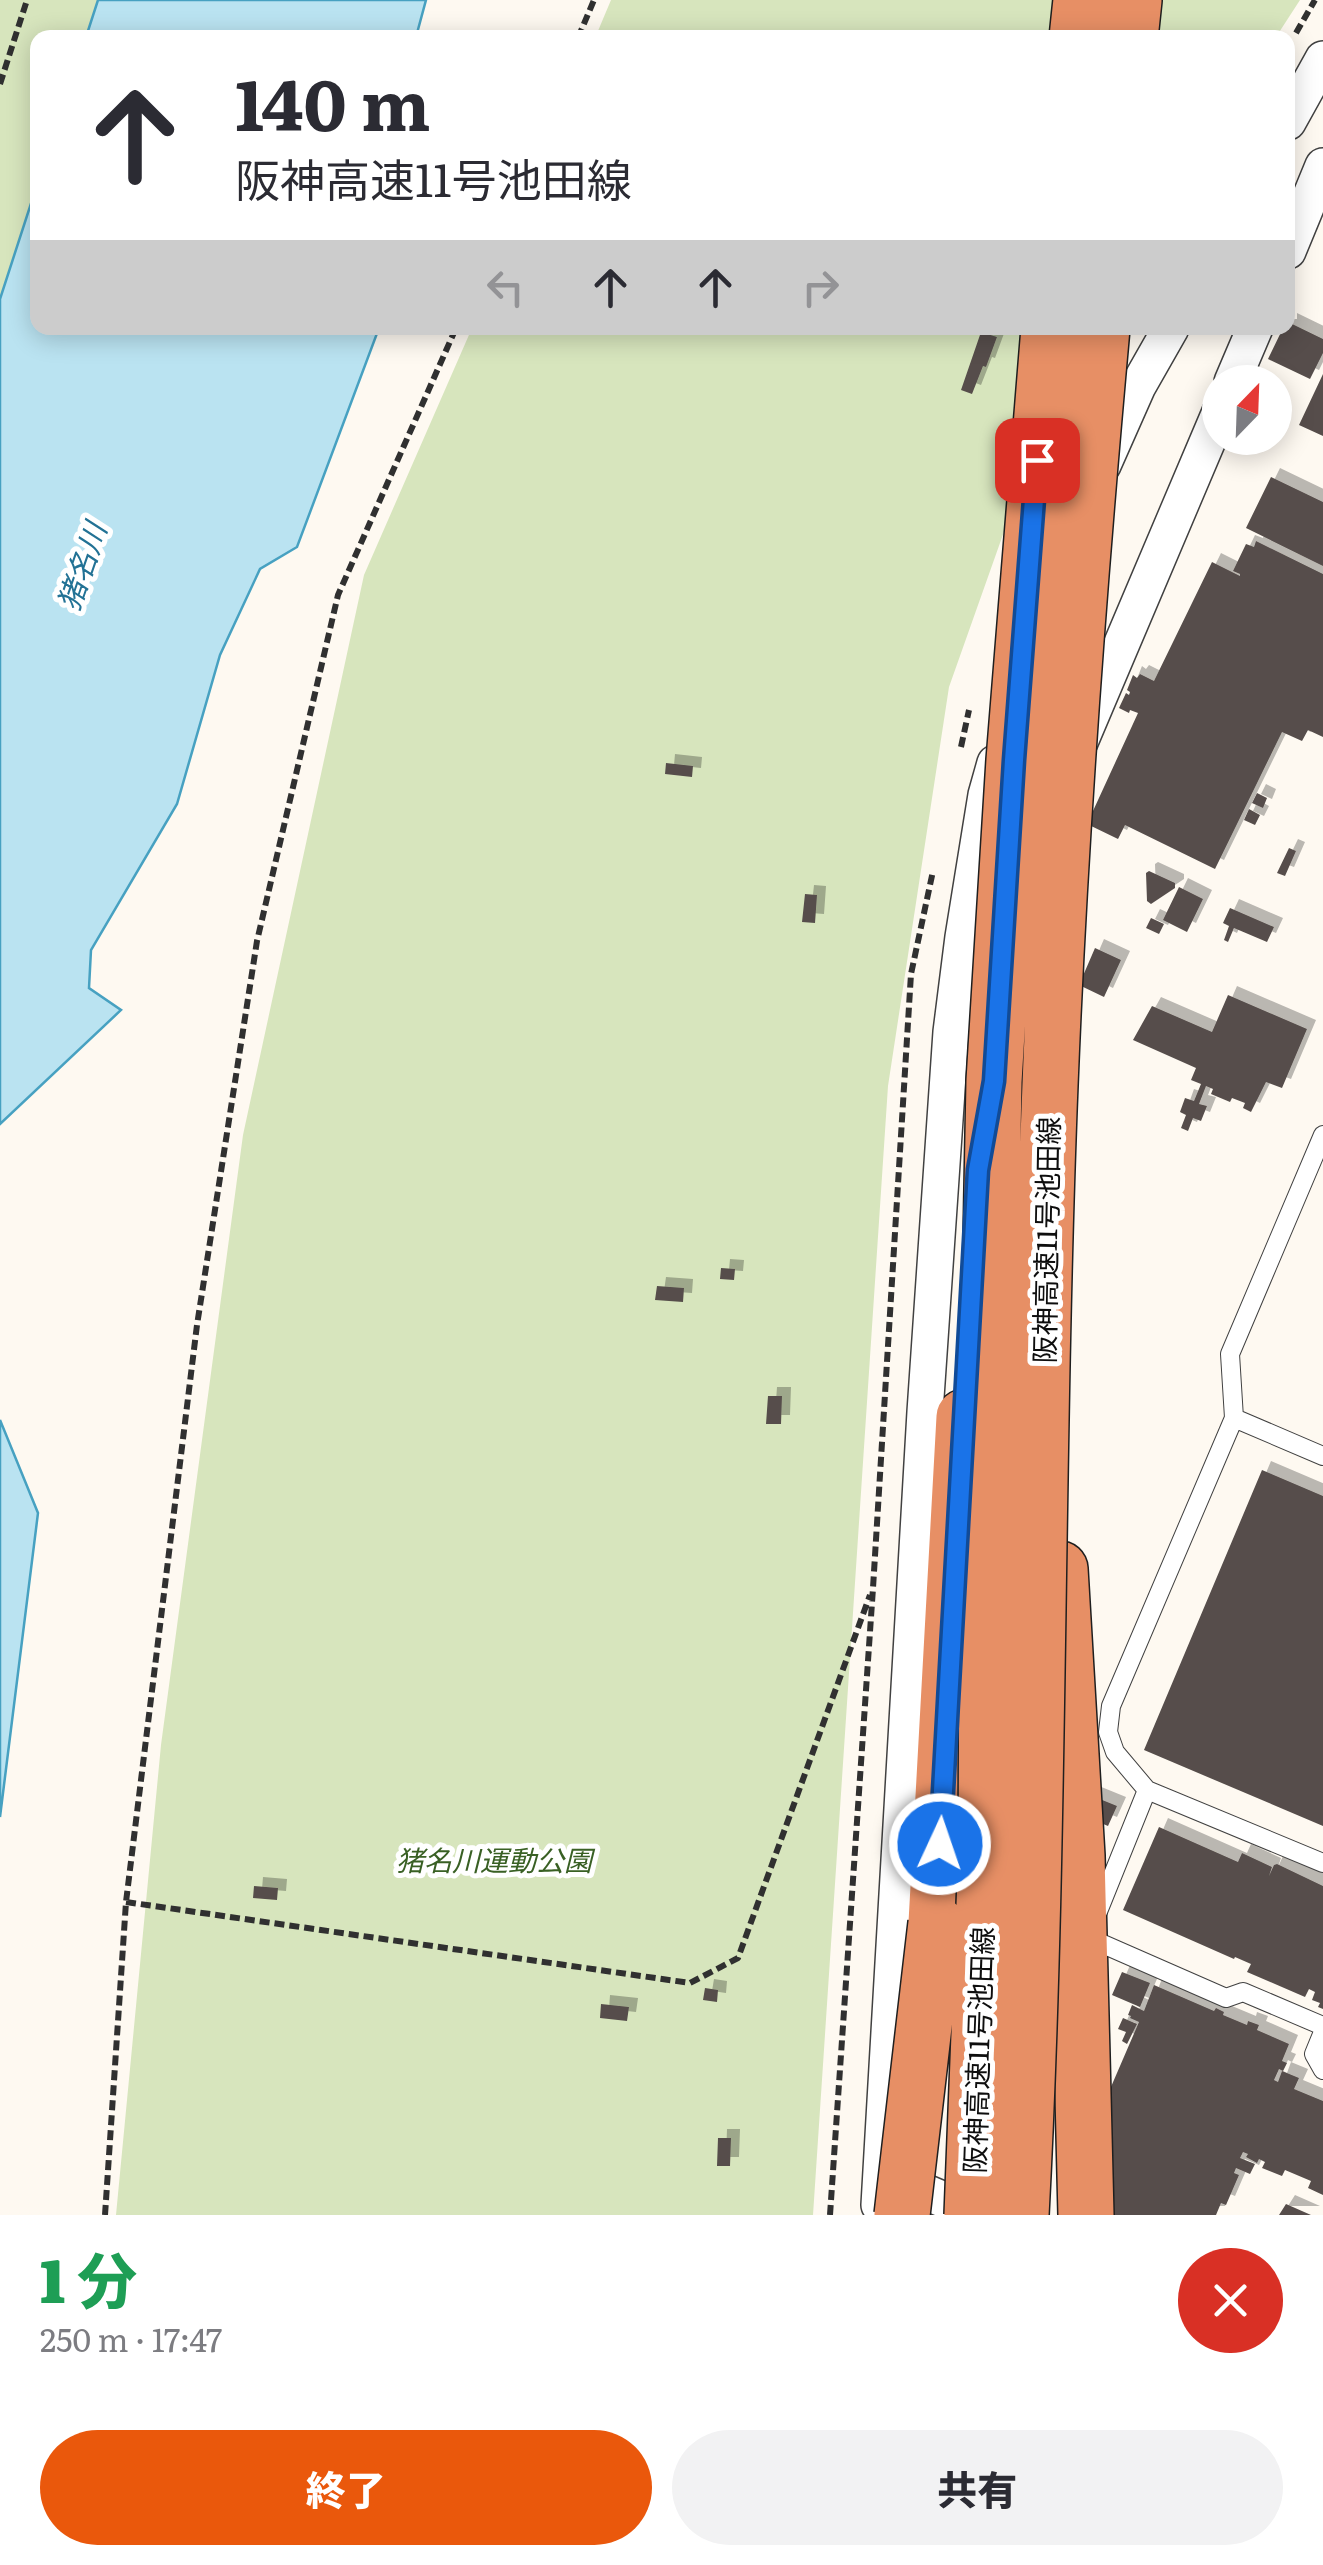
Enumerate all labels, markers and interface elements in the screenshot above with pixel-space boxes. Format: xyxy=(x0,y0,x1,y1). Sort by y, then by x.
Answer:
text: 140 m xyxy=(235,49,430,153)
icon: ahead xyxy=(70,70,200,200)
text: 阪神高速11号池田線 xyxy=(235,144,632,211)
icon: left xyxy=(478,260,533,315)
icon: ahead xyxy=(583,260,638,315)
icon: ahead xyxy=(688,260,743,315)
icon: right xyxy=(793,260,848,315)
north arrow xyxy=(1202,365,1292,455)
map controls xyxy=(1202,365,1292,455)
pin xyxy=(995,418,1080,503)
icon: arrive xyxy=(1010,433,1065,488)
water label: 猪名川 xyxy=(45,513,117,616)
street label: 阪神高速11号池田線 xyxy=(1022,1116,1068,1364)
position arrow xyxy=(888,1792,992,1896)
park label: 猪名川運動公園 xyxy=(396,1838,596,1880)
street label: 阪神高速11号池田線 xyxy=(952,1926,1002,2174)
text: 1 分 xyxy=(40,2232,137,2321)
button: close xyxy=(1178,2248,1283,2353)
text: 250 m · 17:47 xyxy=(40,2314,222,2362)
button: 終了 xyxy=(40,2430,652,2545)
button: 共有 xyxy=(672,2430,1283,2545)

